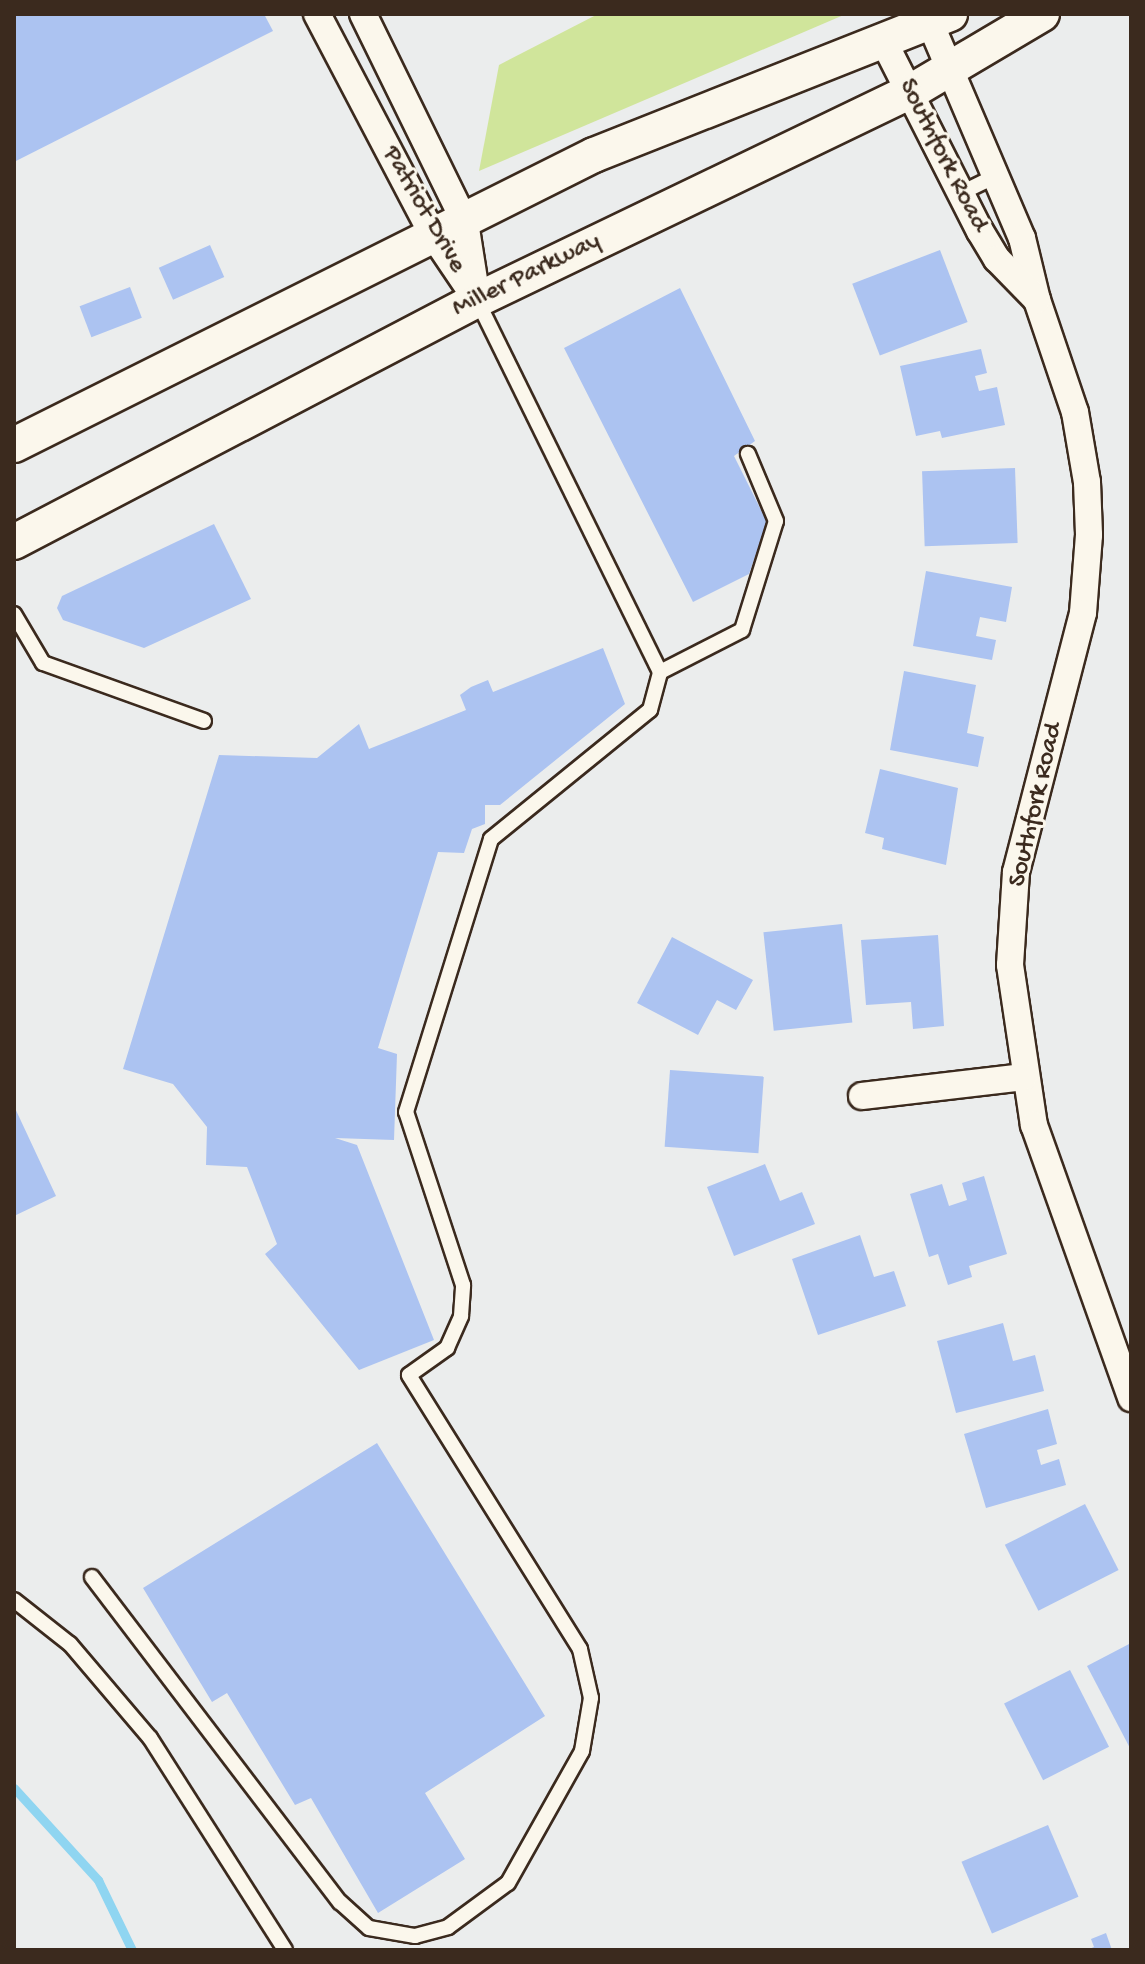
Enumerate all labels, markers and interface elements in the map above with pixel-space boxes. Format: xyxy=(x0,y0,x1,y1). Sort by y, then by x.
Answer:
street label: Southfork Road xyxy=(890,74,994,238)
street label: Patriot Drive xyxy=(374,141,472,279)
street label: Miller Parkway xyxy=(448,227,606,325)
street label: Southfork Road xyxy=(1003,720,1071,890)

